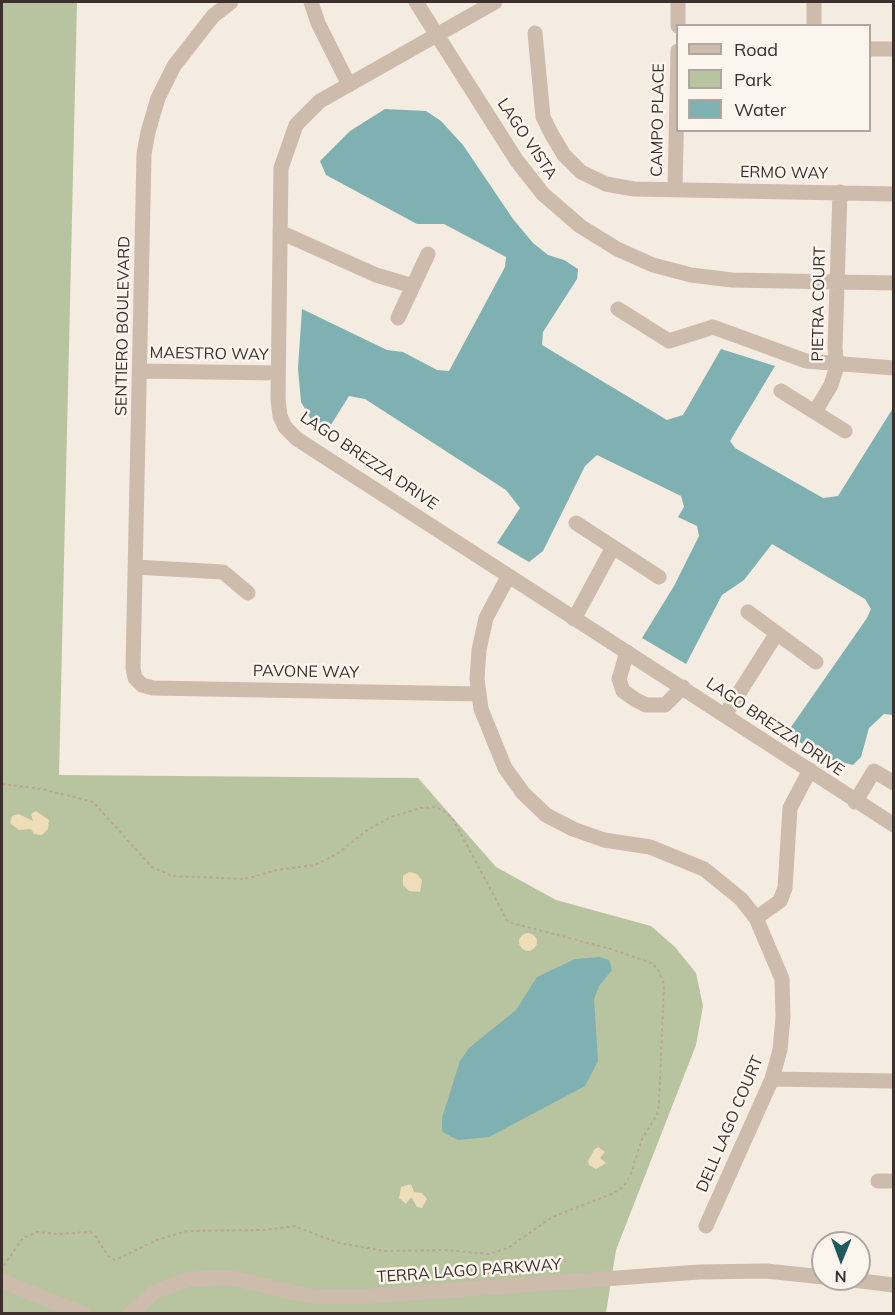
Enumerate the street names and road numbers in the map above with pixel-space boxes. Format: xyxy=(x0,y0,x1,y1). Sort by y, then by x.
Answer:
street label: CAMPO PLACE xyxy=(647,63,669,177)
street label: LAGO VISTA xyxy=(493,95,561,183)
street label: ERMO WAY xyxy=(740,163,828,183)
street label: SENTIERO BOULEVARD xyxy=(112,236,134,416)
street label: PIETRA COURT xyxy=(808,246,830,362)
street label: MAESTRO WAY xyxy=(149,343,269,365)
street label: LAGO BREZZA DRIVE xyxy=(296,408,442,514)
street label: PAVONE WAY xyxy=(253,661,359,683)
street label: LAGO BREZZA DRIVE xyxy=(702,674,848,780)
street label: DELL LAGO COURT xyxy=(693,1053,767,1195)
street label: TERRA LAGO PARKWAY xyxy=(376,1255,562,1287)

